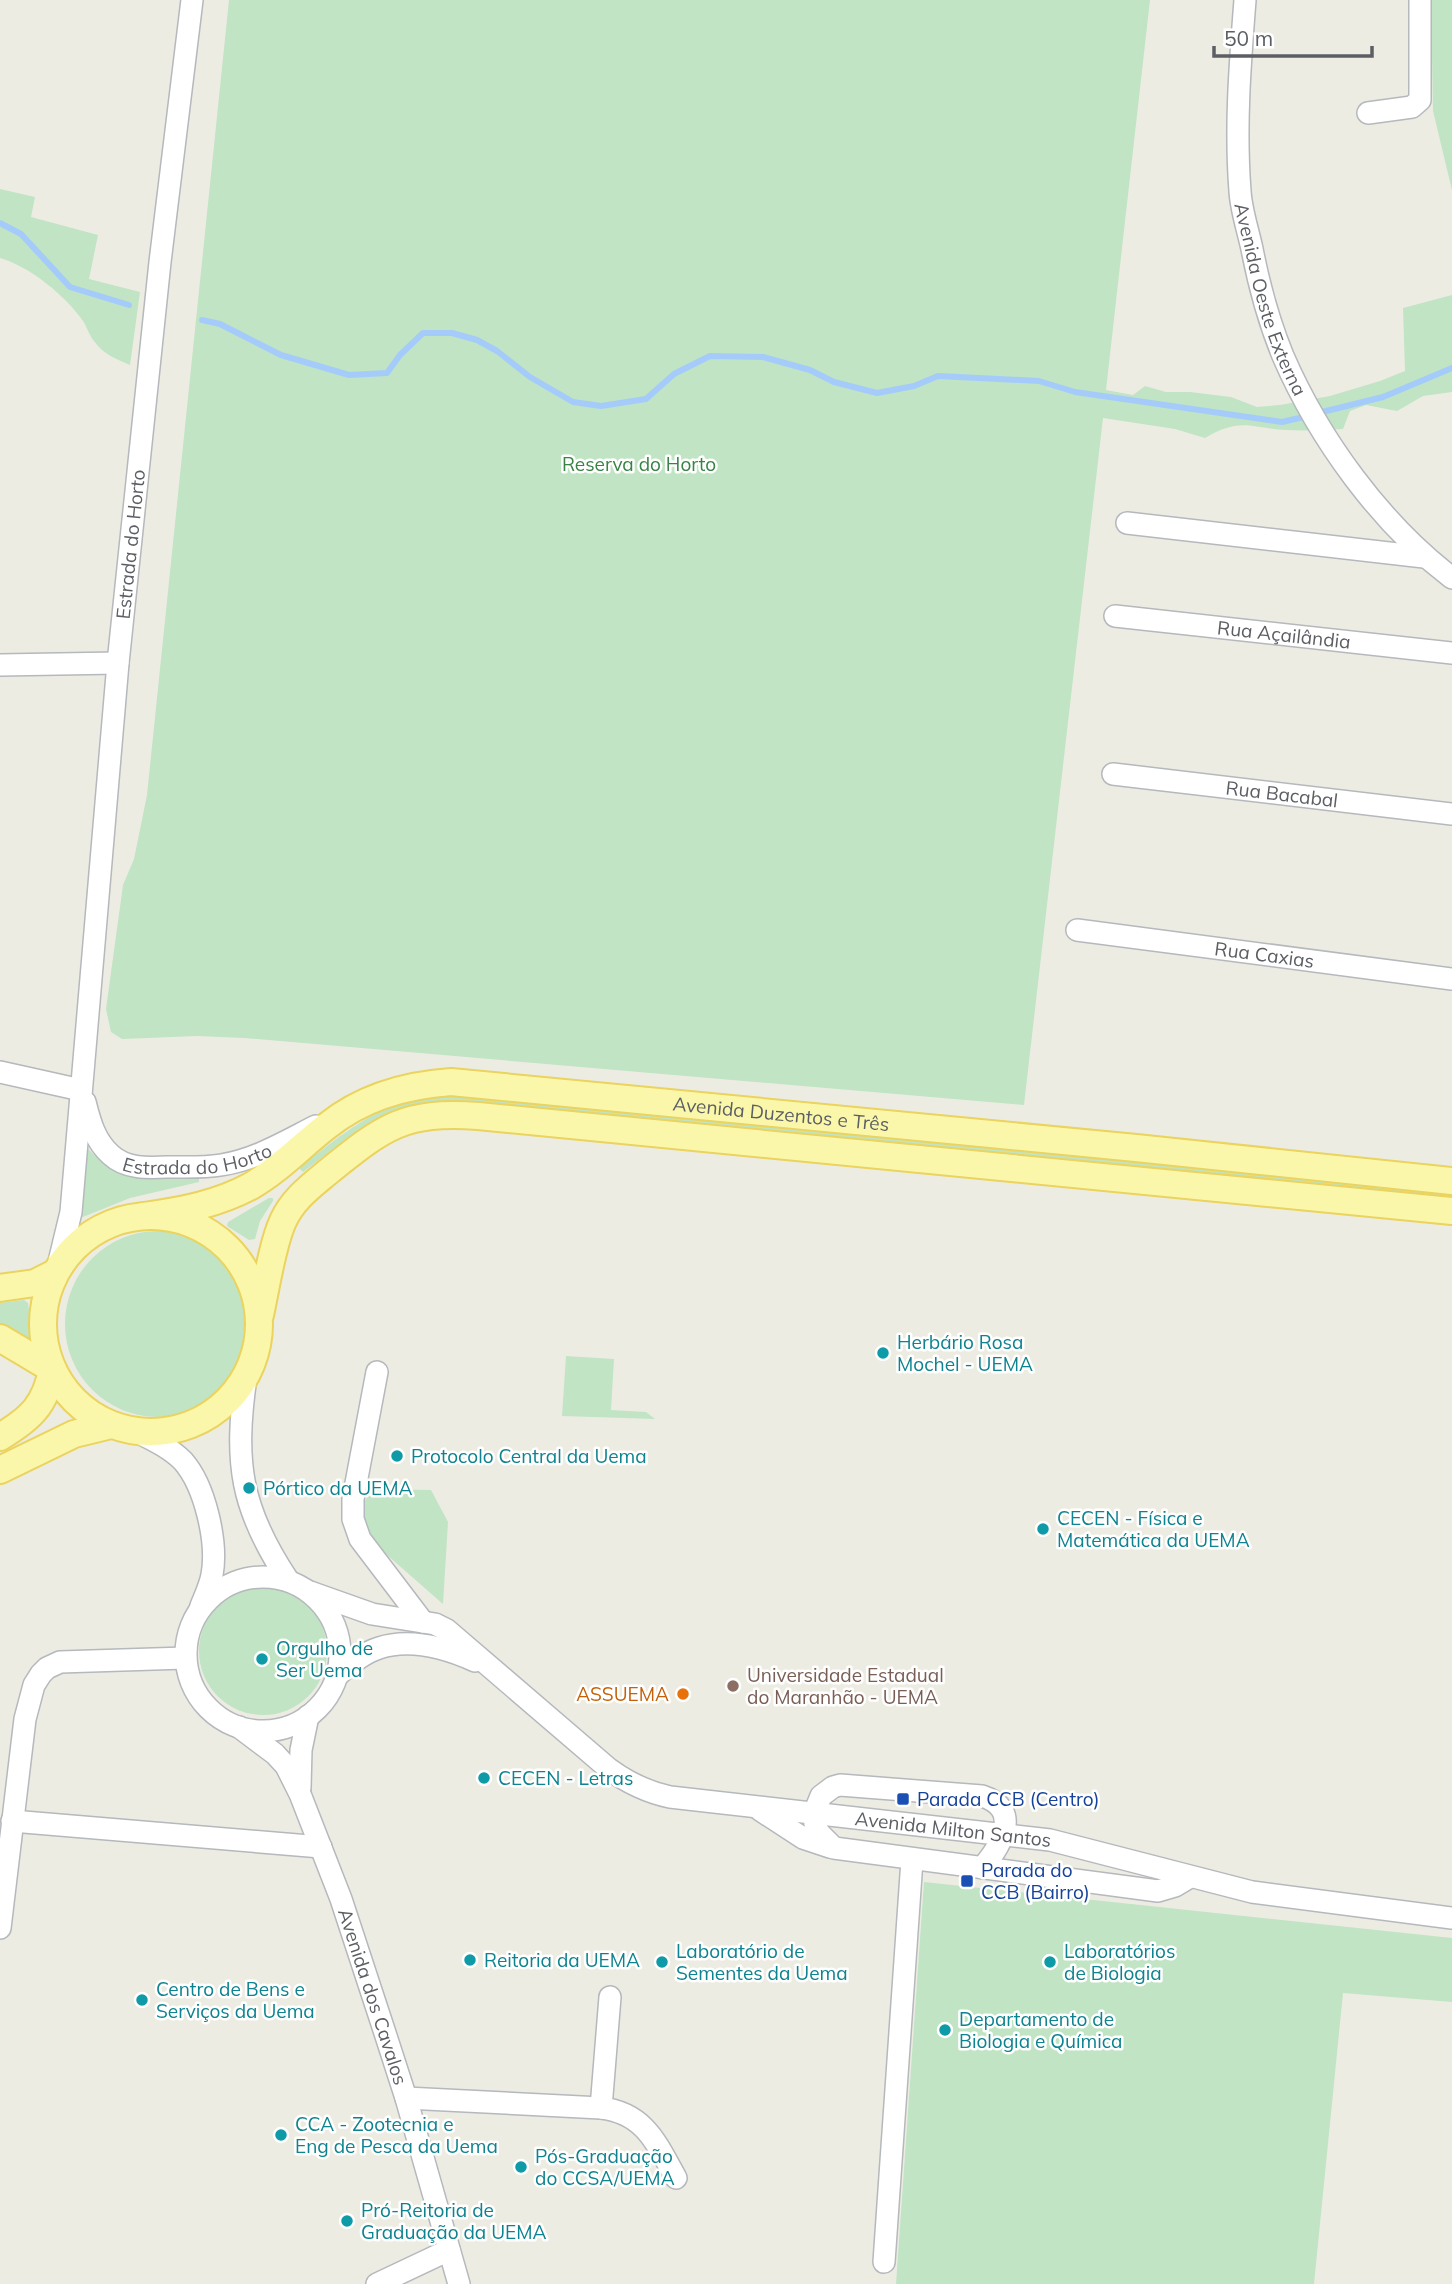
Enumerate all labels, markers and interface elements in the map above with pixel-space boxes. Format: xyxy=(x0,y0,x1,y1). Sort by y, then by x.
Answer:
scale bar xyxy=(1214,14,1372,58)
text: 50 m xyxy=(1224,25,1273,51)
street label: Avenida Oeste Externa xyxy=(1229,201,1312,400)
park label: Reserva do Horto xyxy=(562,452,716,476)
street label: Estrada do Horto xyxy=(111,468,150,620)
street label: Rua Açailândia xyxy=(1216,615,1352,654)
street label: Rua Bacabal xyxy=(1224,775,1339,812)
street label: Rua Caxias xyxy=(1213,936,1316,973)
street label: Avenida Duzentos e Três xyxy=(672,1091,890,1136)
street label: Estrada do Horto xyxy=(120,1138,275,1180)
place label: Herbário Rosa Mochel - UEMA xyxy=(897,1330,1033,1376)
marker: Herbário Rosa Mochel - UEMA xyxy=(875,1345,891,1361)
place label: Protocolo Central da Uema xyxy=(411,1444,647,1468)
marker: Protocolo Central da Uema xyxy=(389,1448,405,1464)
place label: Pórtico da UEMA xyxy=(263,1476,412,1500)
marker: Pórtico da UEMA xyxy=(241,1480,257,1496)
place label: CECEN - Física e Matemática da UEMA xyxy=(1057,1506,1250,1552)
marker: CECEN - Física e Matemática da UEMA xyxy=(1035,1521,1051,1537)
place label: Orgulho de Ser Uema xyxy=(276,1636,373,1682)
marker: Orgulho de Ser Uema xyxy=(254,1651,270,1667)
place label: Universidade Estadual do Maranhão - UEMA xyxy=(747,1663,944,1709)
marker: Universidade Estadual do Maranhão - UEMA xyxy=(725,1678,741,1694)
place label: ASSUEMA xyxy=(576,1682,669,1706)
marker: ASSUEMA xyxy=(675,1686,691,1702)
place label: CECEN - Letras xyxy=(498,1766,633,1790)
marker: CECEN - Letras xyxy=(476,1770,492,1786)
place label: Parada CCB (Centro) xyxy=(917,1787,1100,1811)
marker: Parada CCB (Centro) xyxy=(895,1791,911,1807)
street label: Avenida Milton Santos xyxy=(854,1806,1053,1852)
place label: Parada do CCB (Bairro) xyxy=(981,1858,1090,1904)
marker: Parada do CCB (Bairro) xyxy=(959,1873,975,1889)
street label: Avenida dos Cavalos xyxy=(333,1905,413,2088)
place label: Laboratório de Sementes da Uema xyxy=(676,1939,848,1985)
place label: Laboratórios de Biologia xyxy=(1064,1939,1175,1985)
place label: Reitoria da UEMA xyxy=(484,1948,640,1972)
marker: Reitoria da UEMA xyxy=(462,1952,478,1968)
marker: Laboratório de Sementes da Uema xyxy=(654,1954,670,1970)
marker: Laboratórios de Biologia xyxy=(1042,1954,1058,1970)
place label: Centro de Bens e Serviços da Uema xyxy=(156,1977,315,2023)
marker: Centro de Bens e Serviços da Uema xyxy=(134,1992,150,2008)
place label: Departamento de Biologia e Química xyxy=(959,2007,1122,2053)
marker: Departamento de Biologia e Química xyxy=(937,2022,953,2038)
place label: CCA - Zootecnia e Eng de Pesca da Uema xyxy=(295,2112,498,2158)
marker: CCA - Zootecnia e Eng de Pesca da Uema xyxy=(273,2127,289,2143)
place label: Pós-Graduação do CCSA/UEMA xyxy=(535,2144,675,2190)
marker: Pós-Graduação do CCSA/UEMA xyxy=(513,2159,529,2175)
place label: Pró-Reitoria de Graduação da UEMA xyxy=(361,2198,547,2244)
marker: Pró-Reitoria de Graduação da UEMA xyxy=(339,2213,355,2229)

